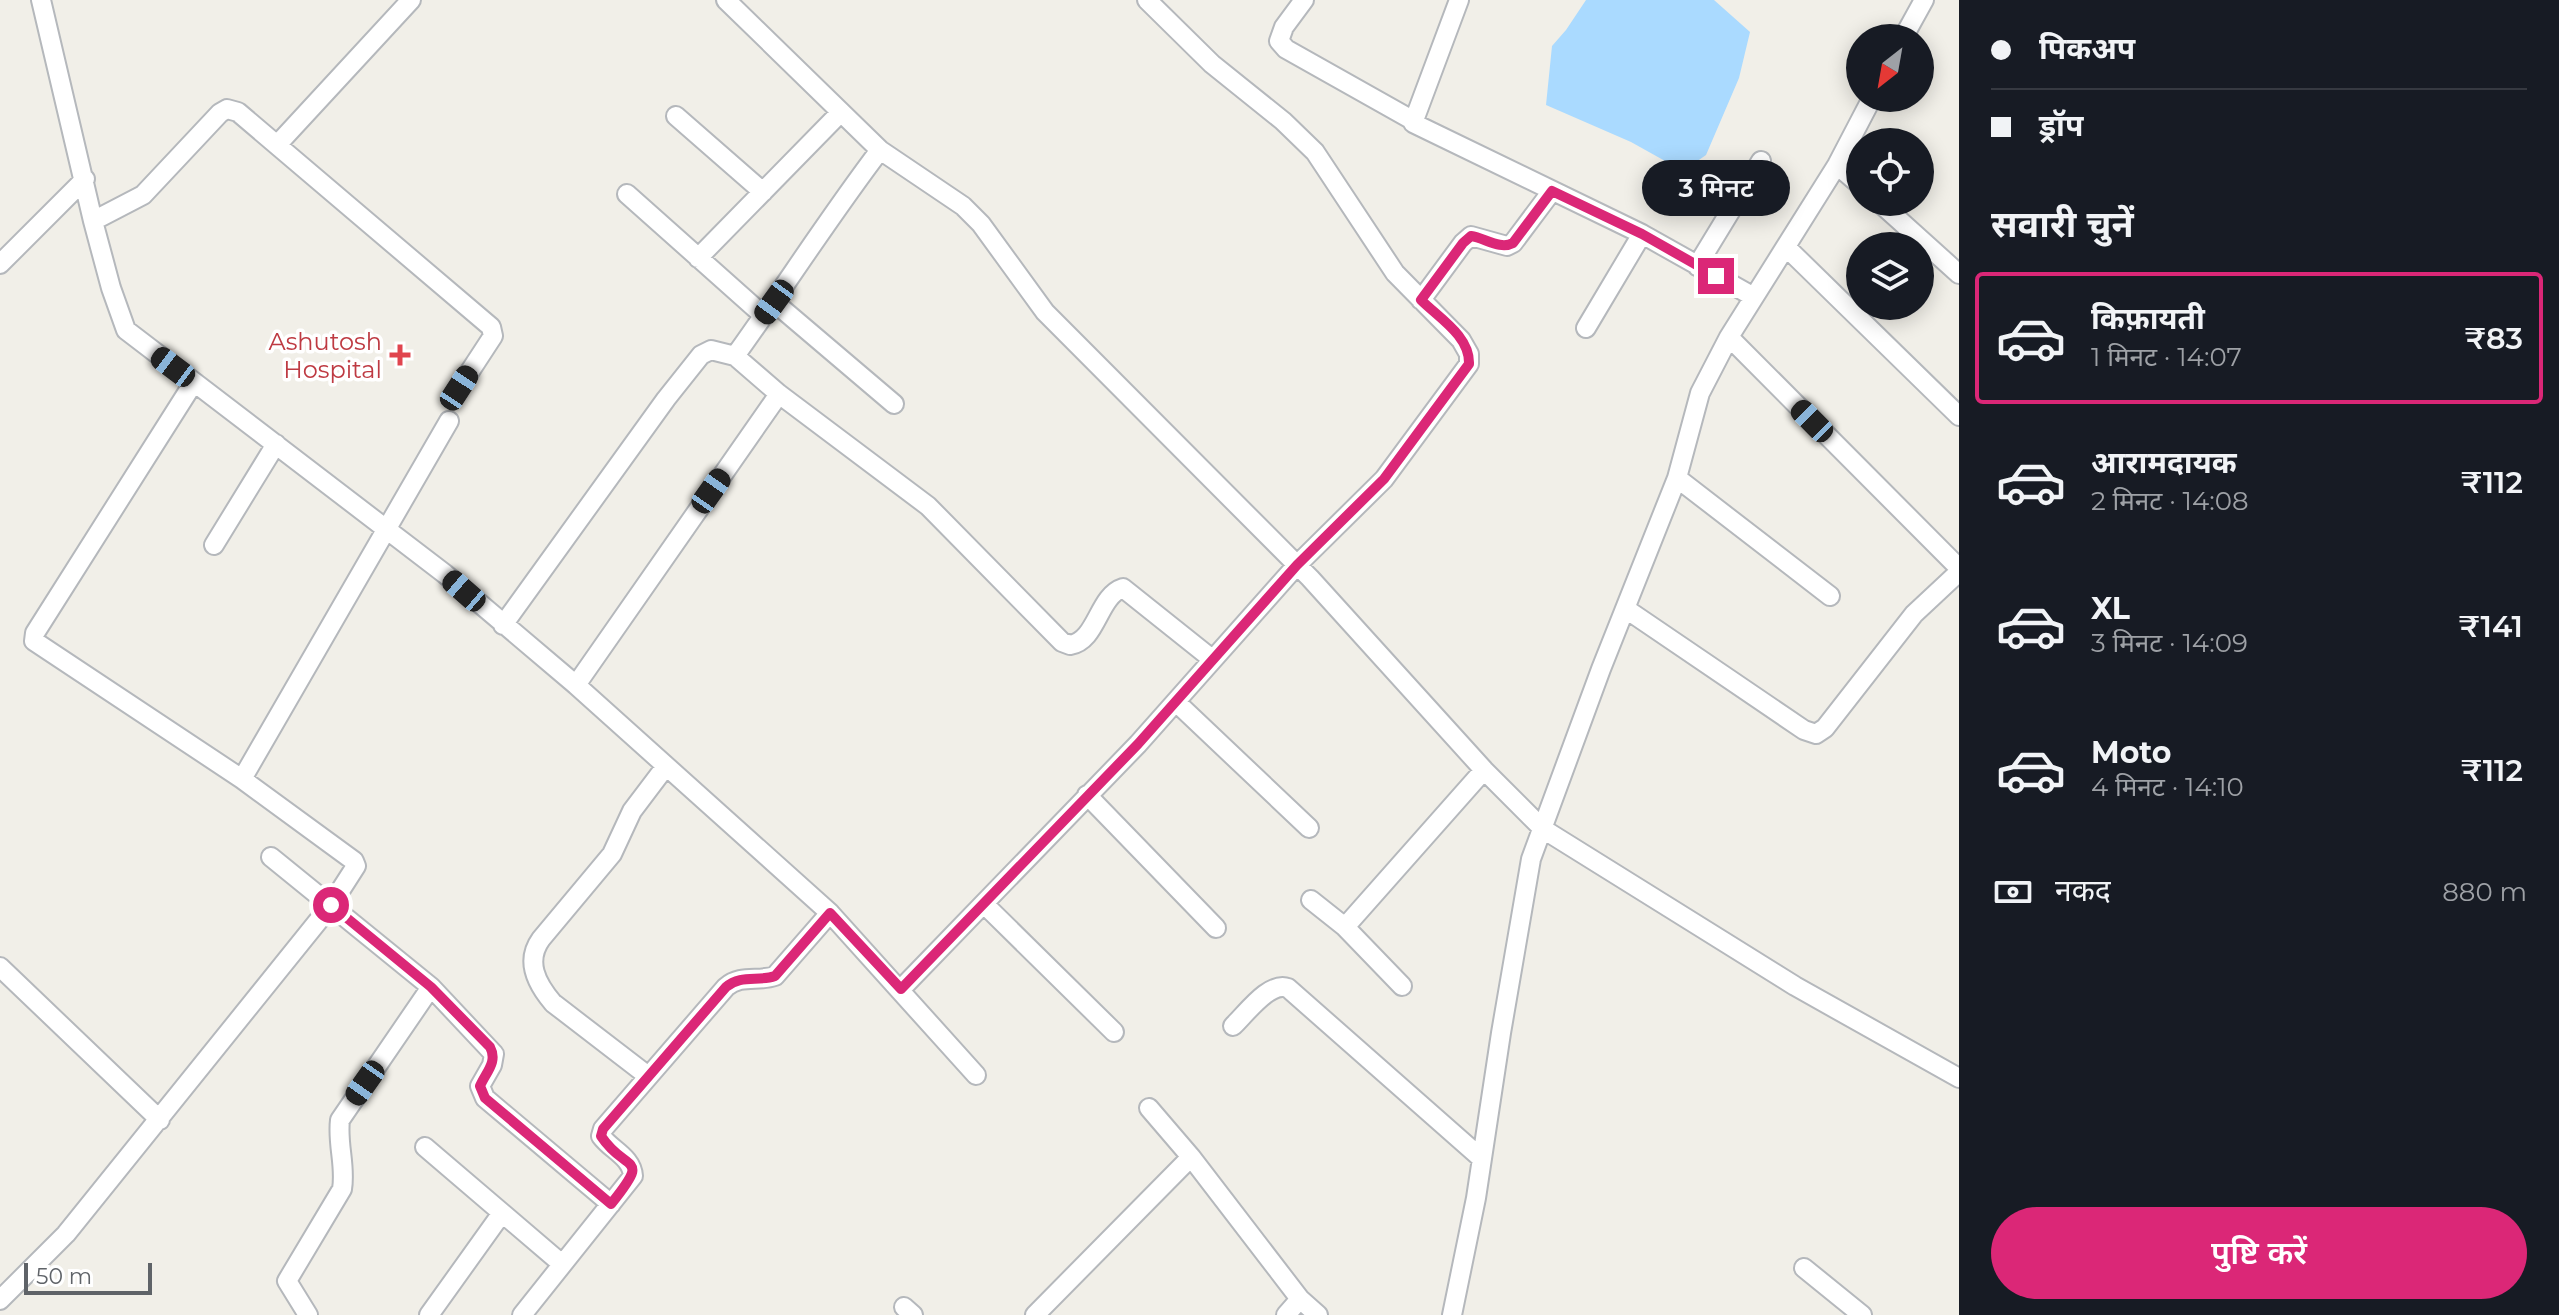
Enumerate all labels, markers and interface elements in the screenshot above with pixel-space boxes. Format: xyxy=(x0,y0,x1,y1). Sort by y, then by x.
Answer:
north arrow xyxy=(1846,24,1934,112)
map controls xyxy=(1846,24,1934,320)
text: पिकअप xyxy=(2039,30,2135,67)
text: ड्रॉप xyxy=(2039,107,2083,144)
button: locate xyxy=(1846,128,1934,216)
callout: 3 मिनट xyxy=(1642,160,1790,216)
text: 3 मिनट xyxy=(1678,172,1754,204)
text: सवारी चुनें xyxy=(1991,202,2134,246)
button: layers xyxy=(1846,232,1934,320)
route end xyxy=(1698,258,1734,294)
car xyxy=(750,276,798,328)
text: किफ़ायती xyxy=(2091,300,2205,337)
icon: car xyxy=(1995,302,2067,374)
text: ₹83 xyxy=(2464,320,2523,357)
place label: Ashutosh Hospital xyxy=(269,327,382,384)
text: 1 मिनट · 14:07 xyxy=(2091,341,2242,373)
car xyxy=(147,343,199,391)
marker: Ashutosh Hospital xyxy=(389,344,411,366)
car xyxy=(436,361,482,415)
car xyxy=(1787,396,1837,446)
text: आरामदायक xyxy=(2091,444,2237,481)
icon: car xyxy=(1995,446,2067,518)
car xyxy=(687,464,735,518)
text: ₹112 xyxy=(2461,464,2523,501)
text: 2 मिनट · 14:08 xyxy=(2091,485,2249,517)
car xyxy=(438,566,490,616)
icon: car xyxy=(1995,590,2067,662)
text: XL xyxy=(2091,590,2130,627)
text: ₹141 xyxy=(2459,608,2523,645)
text: 3 मिनट · 14:09 xyxy=(2091,627,2248,659)
icon: car xyxy=(1995,734,2067,806)
text: Moto xyxy=(2091,734,2172,771)
text: ₹112 xyxy=(2461,752,2523,789)
text: 4 मिनट · 14:10 xyxy=(2091,771,2244,803)
icon: cash xyxy=(1991,870,2035,914)
text: नकद xyxy=(2055,872,2111,909)
text: 880 m xyxy=(2442,876,2527,908)
route start xyxy=(313,887,349,923)
car xyxy=(341,1056,389,1110)
button: पुष्टि करें xyxy=(1991,1207,2527,1299)
scale bar xyxy=(24,1259,152,1295)
text: 50 m xyxy=(36,1263,92,1290)

